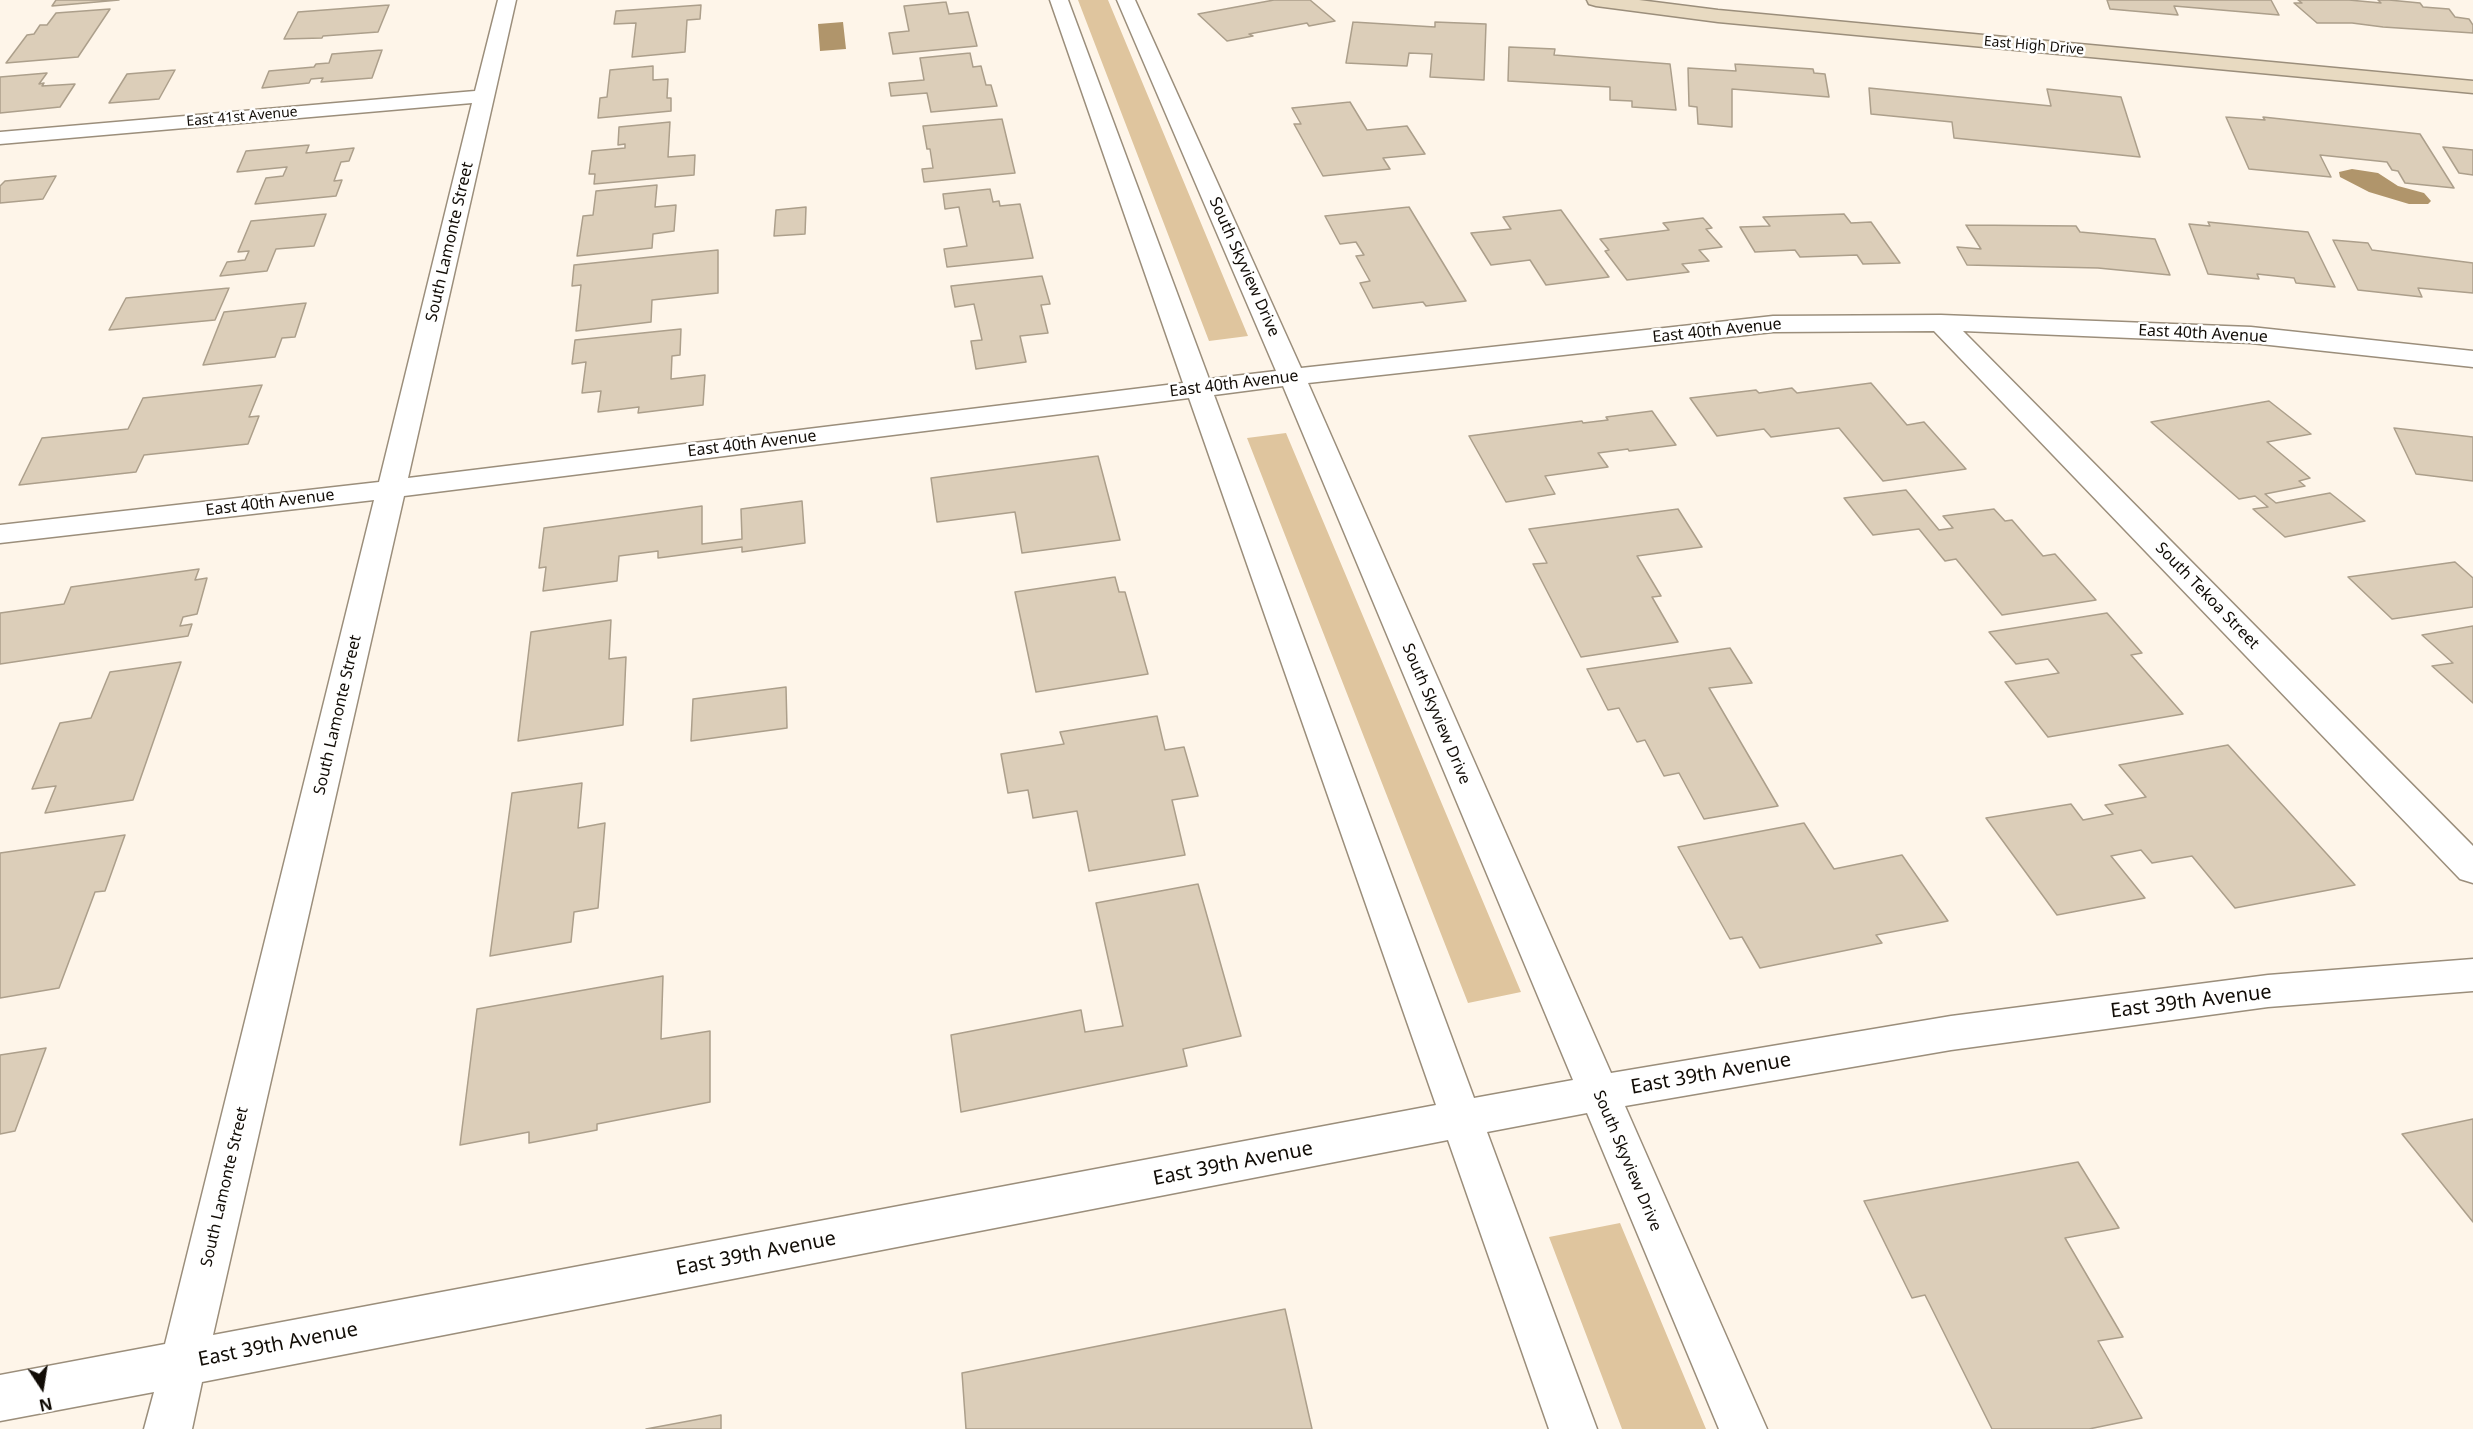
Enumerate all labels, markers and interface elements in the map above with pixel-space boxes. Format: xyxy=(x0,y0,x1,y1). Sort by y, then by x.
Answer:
street label: East High Drive xyxy=(1983,33,2085,59)
street label: East 41st Avenue xyxy=(186,104,298,130)
street label: South Lamonte Street xyxy=(422,160,478,324)
street label: South Skyview Drive xyxy=(1205,194,1283,340)
street label: East 40th Avenue xyxy=(1651,315,1783,347)
street label: East 40th Avenue xyxy=(2138,321,2268,347)
street label: East 40th Avenue xyxy=(1168,367,1300,401)
street label: East 40th Avenue xyxy=(686,427,818,461)
street label: East 40th Avenue xyxy=(204,486,336,520)
street label: South Tekoa Street xyxy=(2151,539,2263,653)
street label: South Lamonte Street xyxy=(310,633,366,797)
street label: South Skyview Drive xyxy=(1398,641,1474,787)
street label: East 39th Avenue xyxy=(2109,980,2273,1024)
street label: East 39th Avenue xyxy=(1629,1048,1793,1100)
street label: South Skyview Drive xyxy=(1589,1088,1665,1234)
street label: South Lamonte Street xyxy=(197,1105,253,1269)
street label: East 39th Avenue xyxy=(1151,1137,1315,1191)
street label: East 39th Avenue xyxy=(674,1227,838,1281)
street label: East 39th Avenue xyxy=(196,1318,360,1372)
north arrow xyxy=(12,1357,72,1417)
text: N xyxy=(37,1392,54,1417)

